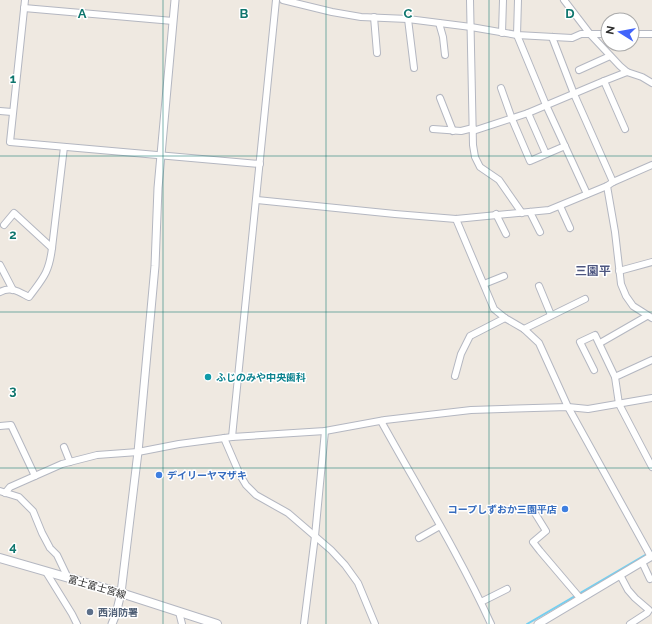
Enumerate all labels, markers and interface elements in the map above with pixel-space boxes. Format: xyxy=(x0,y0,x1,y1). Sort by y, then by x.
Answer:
text: A xyxy=(78,6,87,21)
text: B xyxy=(240,6,249,21)
text: C xyxy=(404,6,413,21)
text: D xyxy=(565,6,575,21)
north arrow xyxy=(600,12,640,52)
text: N xyxy=(603,25,618,36)
text: 1 xyxy=(10,71,17,86)
text: 2 xyxy=(9,227,17,242)
district label: 三園平 xyxy=(575,264,611,278)
marker: ふじのみや中央歯科 xyxy=(203,372,213,382)
place label: ふじのみや中央歯科 xyxy=(216,372,306,383)
text: 3 xyxy=(9,383,17,398)
marker: デイリーヤマザキ xyxy=(154,470,164,480)
place label: デイリーヤマザキ xyxy=(167,470,247,481)
place label: コープしずおか三園平店 xyxy=(448,504,557,515)
marker: コープしずおか三園平店 xyxy=(560,504,570,514)
text: 4 xyxy=(9,539,17,554)
street label: 富士富士宮線 xyxy=(67,573,127,601)
marker: 西消防署 xyxy=(85,607,95,617)
place label: 西消防署 xyxy=(98,607,138,618)

